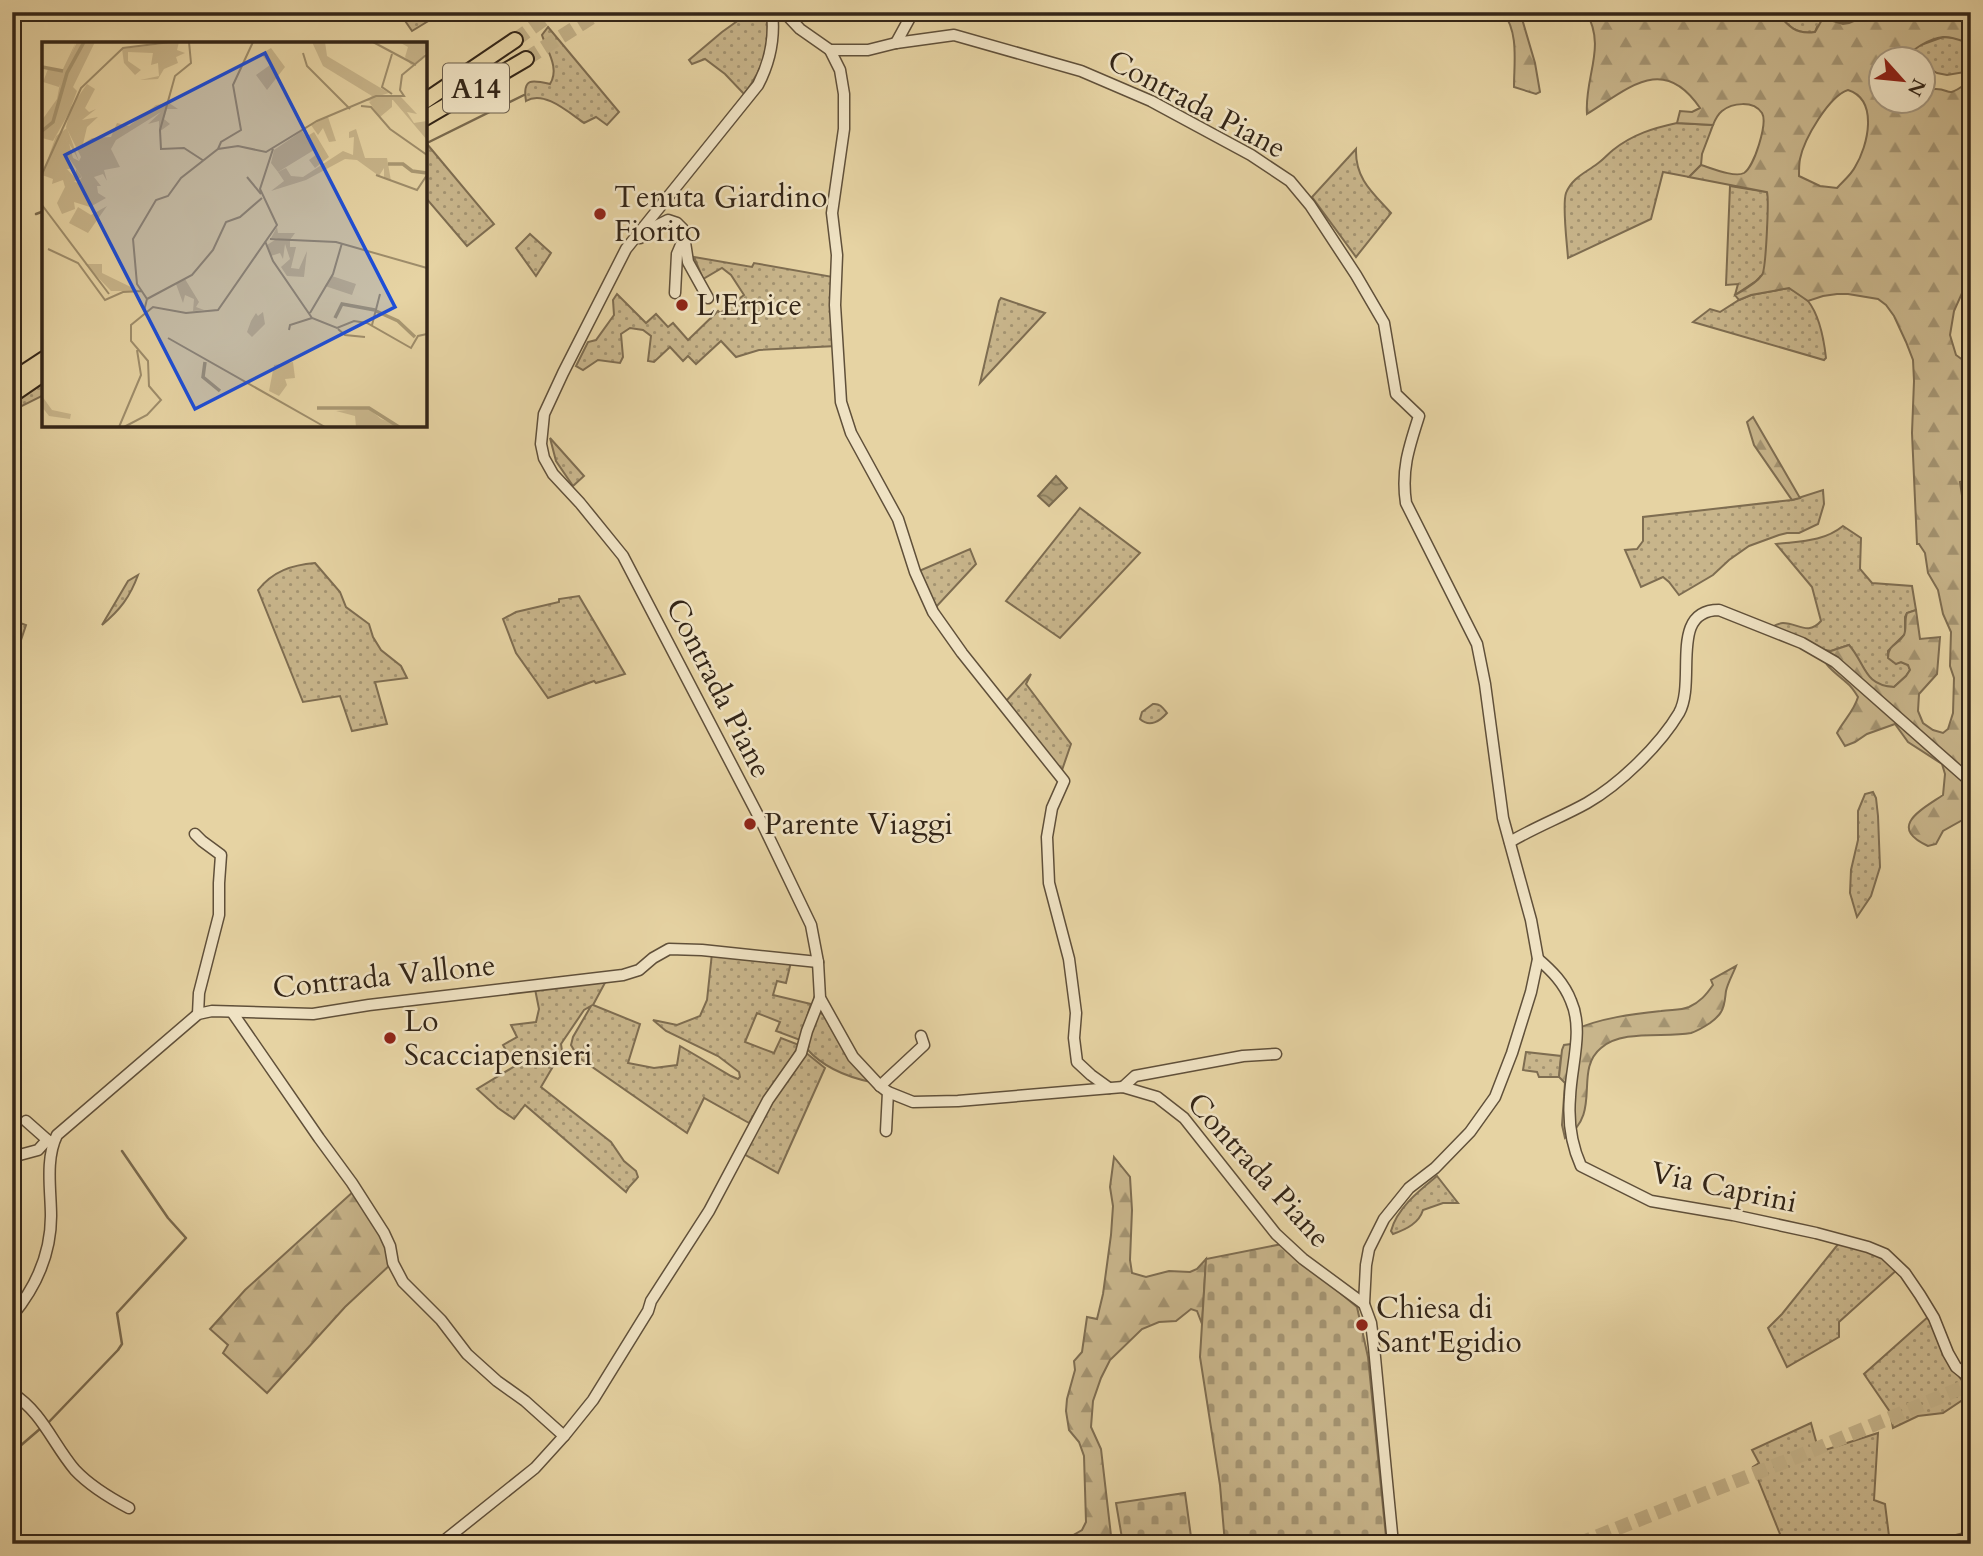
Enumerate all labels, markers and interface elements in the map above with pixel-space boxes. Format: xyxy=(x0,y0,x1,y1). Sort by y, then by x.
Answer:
street label: Contrada Piane xyxy=(1100,40,1293,169)
inset map xyxy=(42,42,427,427)
north arrow xyxy=(1868,46,1938,116)
road number: A14 xyxy=(443,64,509,112)
text: N xyxy=(1901,74,1932,101)
place label: Tenuta Giardino Fiorito xyxy=(614,177,827,252)
marker: Tenuta Giardino Fiorito xyxy=(592,206,608,222)
place label: L'Erpice xyxy=(696,285,802,326)
marker: L'Erpice xyxy=(674,297,690,313)
street label: Contrada Piane xyxy=(656,591,781,785)
place label: Parente Viaggi xyxy=(764,804,953,845)
marker: Parente Viaggi xyxy=(742,816,758,832)
street label: Contrada Vallone xyxy=(271,944,497,1009)
place label: Lo Scacciapensieri xyxy=(404,1001,593,1076)
marker: Lo Scacciapensieri xyxy=(382,1030,398,1046)
street label: Contrada Piane xyxy=(1178,1084,1340,1257)
street label: Via Caprini xyxy=(1647,1152,1801,1223)
place label: Chiesa di Sant'Egidio xyxy=(1376,1288,1522,1363)
marker: Chiesa di Sant'Egidio xyxy=(1354,1317,1370,1333)

